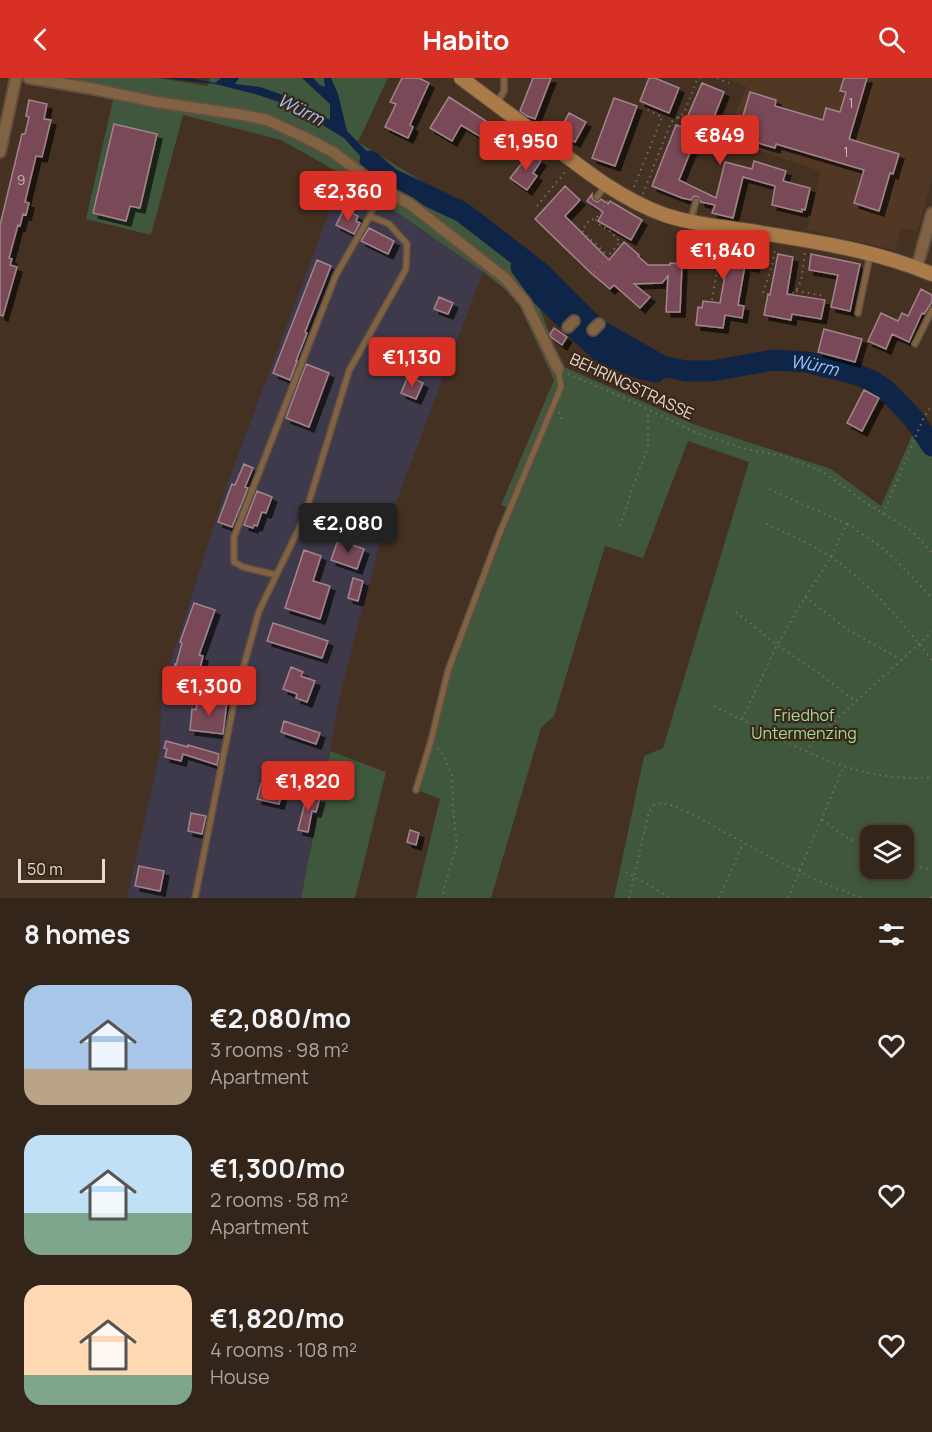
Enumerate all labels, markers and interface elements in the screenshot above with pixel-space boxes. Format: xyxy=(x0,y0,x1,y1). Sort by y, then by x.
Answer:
text: Habito xyxy=(423,21,509,58)
icon: back xyxy=(24,23,57,56)
icon: search xyxy=(875,23,908,56)
water label: Würm xyxy=(274,87,330,132)
house number: 1 xyxy=(848,93,854,112)
pin: €849 xyxy=(684,115,756,166)
pin: €1,950 xyxy=(477,121,575,172)
text: €849 xyxy=(695,121,745,148)
text: €1,950 xyxy=(494,127,559,154)
house number: 1 xyxy=(843,142,849,161)
house number: 9 xyxy=(17,170,25,189)
pin: €2,360 xyxy=(299,171,397,222)
text: €2,360 xyxy=(314,177,382,204)
pin: €1,840 xyxy=(674,230,772,281)
text: €1,840 xyxy=(690,236,756,263)
pin: €1,130 xyxy=(363,337,461,388)
text: €1,130 xyxy=(383,343,441,370)
street label: BEHRINGSTRASSE xyxy=(566,348,698,424)
water label: Würm xyxy=(790,349,843,382)
pin: €2,080 xyxy=(299,503,397,554)
text: €2,080 xyxy=(313,509,383,536)
pin: €1,300 xyxy=(160,666,258,717)
text: €1,300 xyxy=(176,672,242,699)
park label: Friedhof Untermenzing xyxy=(751,704,857,744)
pin: €1,820 xyxy=(259,761,357,812)
text: €1,820 xyxy=(276,767,341,794)
map controls xyxy=(860,825,914,879)
button: layers xyxy=(860,825,914,879)
scale bar xyxy=(18,856,105,884)
text: 50 m xyxy=(27,858,63,880)
text: 8 homes xyxy=(24,916,130,952)
icon: filters xyxy=(875,918,908,951)
text: €2,080/mo xyxy=(210,1000,351,1036)
icon: home xyxy=(72,1009,144,1081)
icon: heart xyxy=(875,1029,908,1062)
text: 3 rooms · 98 m² xyxy=(210,1036,349,1063)
text: Apartment xyxy=(210,1063,309,1090)
text: €1,300/mo xyxy=(210,1150,345,1186)
icon: home xyxy=(72,1159,144,1231)
icon: heart xyxy=(875,1179,908,1212)
text: 2 rooms · 58 m² xyxy=(210,1186,348,1213)
text: Apartment xyxy=(210,1213,309,1240)
text: €1,820/mo xyxy=(210,1300,344,1336)
icon: home xyxy=(72,1309,144,1381)
icon: heart xyxy=(875,1329,908,1362)
text: 4 rooms · 108 m² xyxy=(210,1336,357,1363)
text: House xyxy=(210,1363,270,1390)

